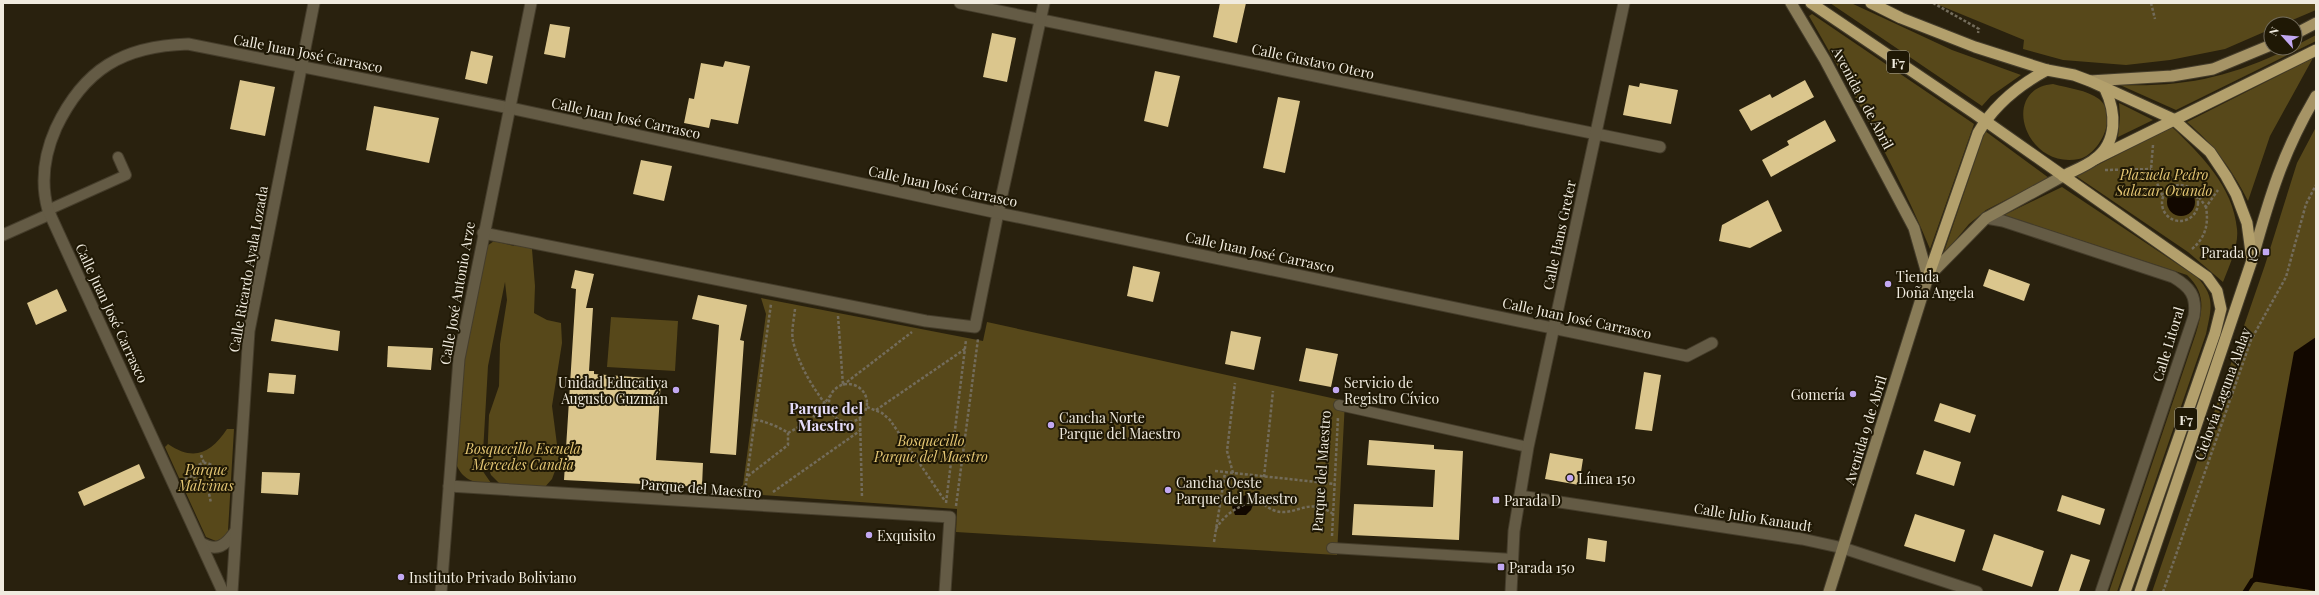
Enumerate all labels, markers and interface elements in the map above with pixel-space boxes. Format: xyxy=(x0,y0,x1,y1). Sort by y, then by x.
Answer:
north arrow xyxy=(2263,16,2303,56)
text: N xyxy=(2265,24,2282,38)
street label: Calle Juan José Carrasco xyxy=(232,29,385,77)
street label: Calle Gustavo Otero xyxy=(1250,39,1376,83)
street label: Avenida 9 de Abril xyxy=(1828,43,1898,153)
road number: F7 xyxy=(1887,51,1909,73)
street label: Calle Juan José Carrasco xyxy=(550,93,703,143)
street label: Calle Juan José Carrasco xyxy=(867,161,1020,211)
park label: Plazuela Pedro Salazar Ovando xyxy=(2115,165,2213,200)
street label: Calle Hans Greter xyxy=(1538,178,1580,292)
street label: Calle Ricardo Ayala Lozada xyxy=(224,184,272,354)
street label: Calle José Antonio Arze xyxy=(435,220,479,366)
street label: Calle Juan José Carrasco xyxy=(1184,227,1337,277)
street label: Calle Juan José Carrasco xyxy=(71,240,153,386)
place label: Parada Q xyxy=(2201,243,2259,262)
marker: Parada Q xyxy=(2261,247,2271,257)
place label: Tienda Doña Angela xyxy=(1896,267,1974,302)
marker: Tienda Doña Angela xyxy=(1883,279,1893,289)
street label: Calle Juan José Carrasco xyxy=(1501,293,1654,343)
street label: Calle Litoral xyxy=(2148,304,2188,384)
street label: Ciclovía Laguna Alalay xyxy=(2189,325,2255,463)
place label: Unidad Educativa Augusto Guzmán xyxy=(558,373,669,408)
place label: Servicio de Registro Cívico xyxy=(1344,373,1439,408)
street label: Avenida 9 de Abril xyxy=(1839,373,1891,488)
marker: Unidad Educativa Augusto Guzmán xyxy=(671,385,681,395)
marker: Servicio de Registro Cívico xyxy=(1331,385,1341,395)
place label: Gomería xyxy=(1791,385,1845,404)
marker: Gomería xyxy=(1848,389,1858,399)
district label: Parque del Maestro xyxy=(789,398,863,435)
place label: Cancha Norte Parque del Maestro xyxy=(1059,408,1181,443)
road number: F7 xyxy=(2175,408,2197,430)
street label: Parque del Maestro xyxy=(1307,409,1335,532)
marker: Cancha Norte Parque del Maestro xyxy=(1046,420,1056,430)
park label: Bosquecillo Parque del Maestro xyxy=(873,431,988,466)
park label: Bosquecillo Escuela Mercedes Candia xyxy=(464,439,581,474)
park label: Parque Malvinas xyxy=(177,460,234,495)
place label: Línea 150 xyxy=(1578,469,1635,488)
place label: Cancha Oeste Parque del Maestro xyxy=(1176,473,1298,508)
marker: Línea 150 xyxy=(1565,473,1575,483)
street label: Parque del Maestro xyxy=(640,474,763,502)
marker: Cancha Oeste Parque del Maestro xyxy=(1163,485,1173,495)
place label: Parada D xyxy=(1504,491,1561,510)
marker: Parada D xyxy=(1491,495,1501,505)
street label: Calle Julio Kanaudt xyxy=(1692,498,1815,536)
place label: Exquisito xyxy=(877,526,936,545)
marker: Exquisito xyxy=(864,530,874,540)
place label: Parada 150 xyxy=(1509,558,1575,577)
marker: Parada 150 xyxy=(1496,562,1506,572)
place label: Instituto Privado Boliviano xyxy=(409,568,577,587)
marker: Instituto Privado Boliviano xyxy=(396,572,406,582)

